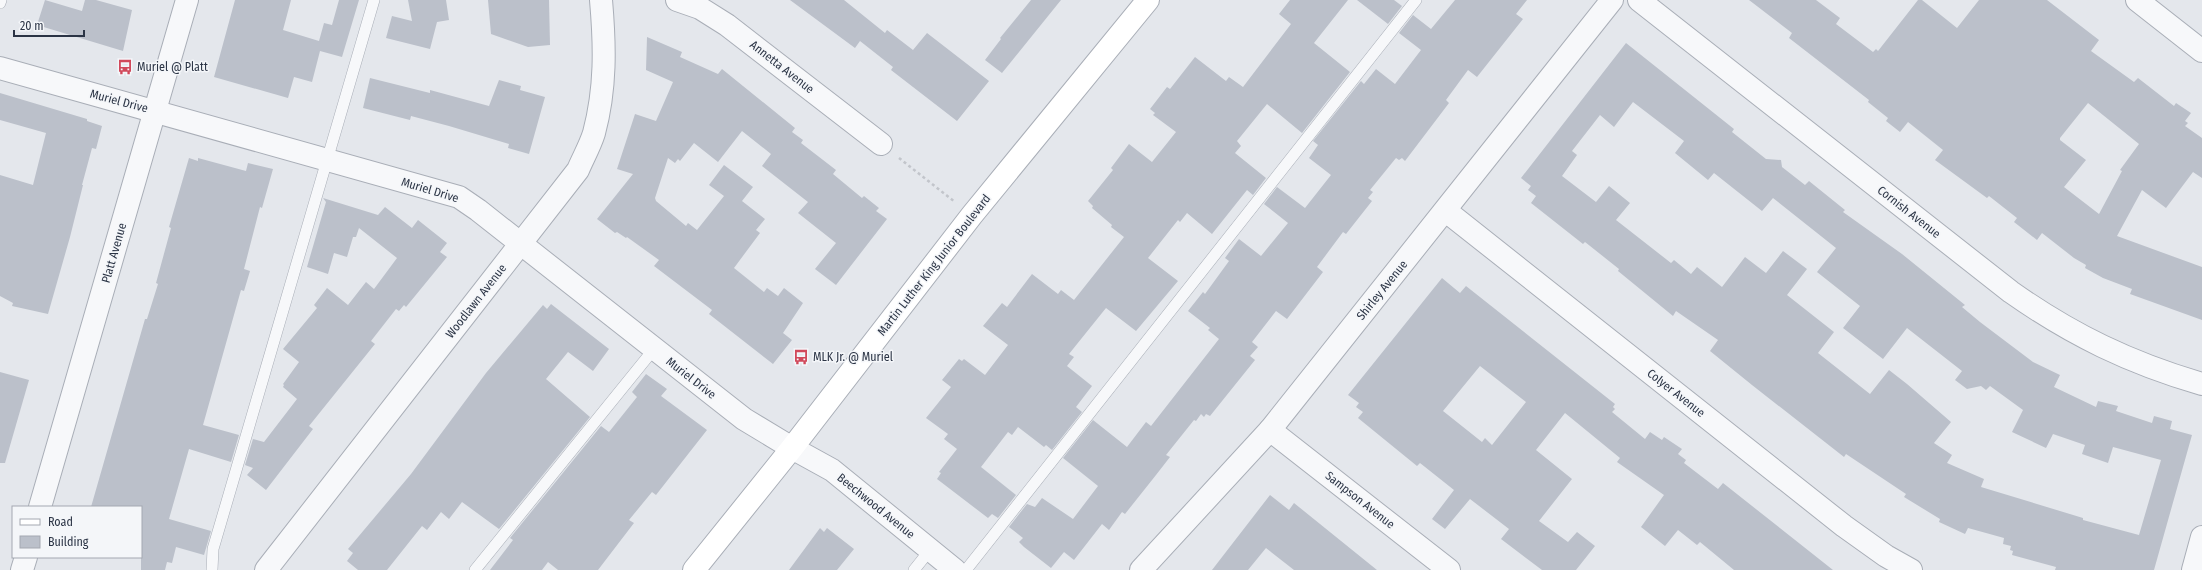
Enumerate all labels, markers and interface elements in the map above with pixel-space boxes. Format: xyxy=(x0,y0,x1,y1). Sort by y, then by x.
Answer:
scale bar xyxy=(14,12,84,38)
text: 20 m xyxy=(20,19,44,33)
street label: Annetta Avenue xyxy=(747,38,817,96)
bus stop icon: Muriel @ Platt xyxy=(116,58,134,76)
place label: Muriel @ Platt xyxy=(137,60,208,74)
street label: Muriel Drive xyxy=(89,87,150,115)
street label: Muriel Drive xyxy=(400,175,460,205)
street label: Cornish Avenue xyxy=(1875,183,1943,241)
street label: Martin Luther King Junior Boulevard xyxy=(875,192,993,338)
street label: Platt Avenue xyxy=(99,221,129,285)
street label: Shirley Avenue xyxy=(1354,257,1410,323)
street label: Woodlawn Avenue xyxy=(443,261,509,341)
bus stop icon: MLK Jr. @ Muriel xyxy=(792,348,810,366)
place label: MLK Jr. @ Muriel xyxy=(813,350,893,364)
street label: Muriel Drive xyxy=(663,354,719,402)
street label: Colyer Avenue xyxy=(1644,366,1708,420)
street label: Sampson Avenue xyxy=(1323,469,1397,531)
street label: Beechwood Avenue xyxy=(834,470,918,542)
legend xyxy=(12,506,142,558)
text: Road xyxy=(48,515,73,529)
text: Building xyxy=(48,535,89,549)

